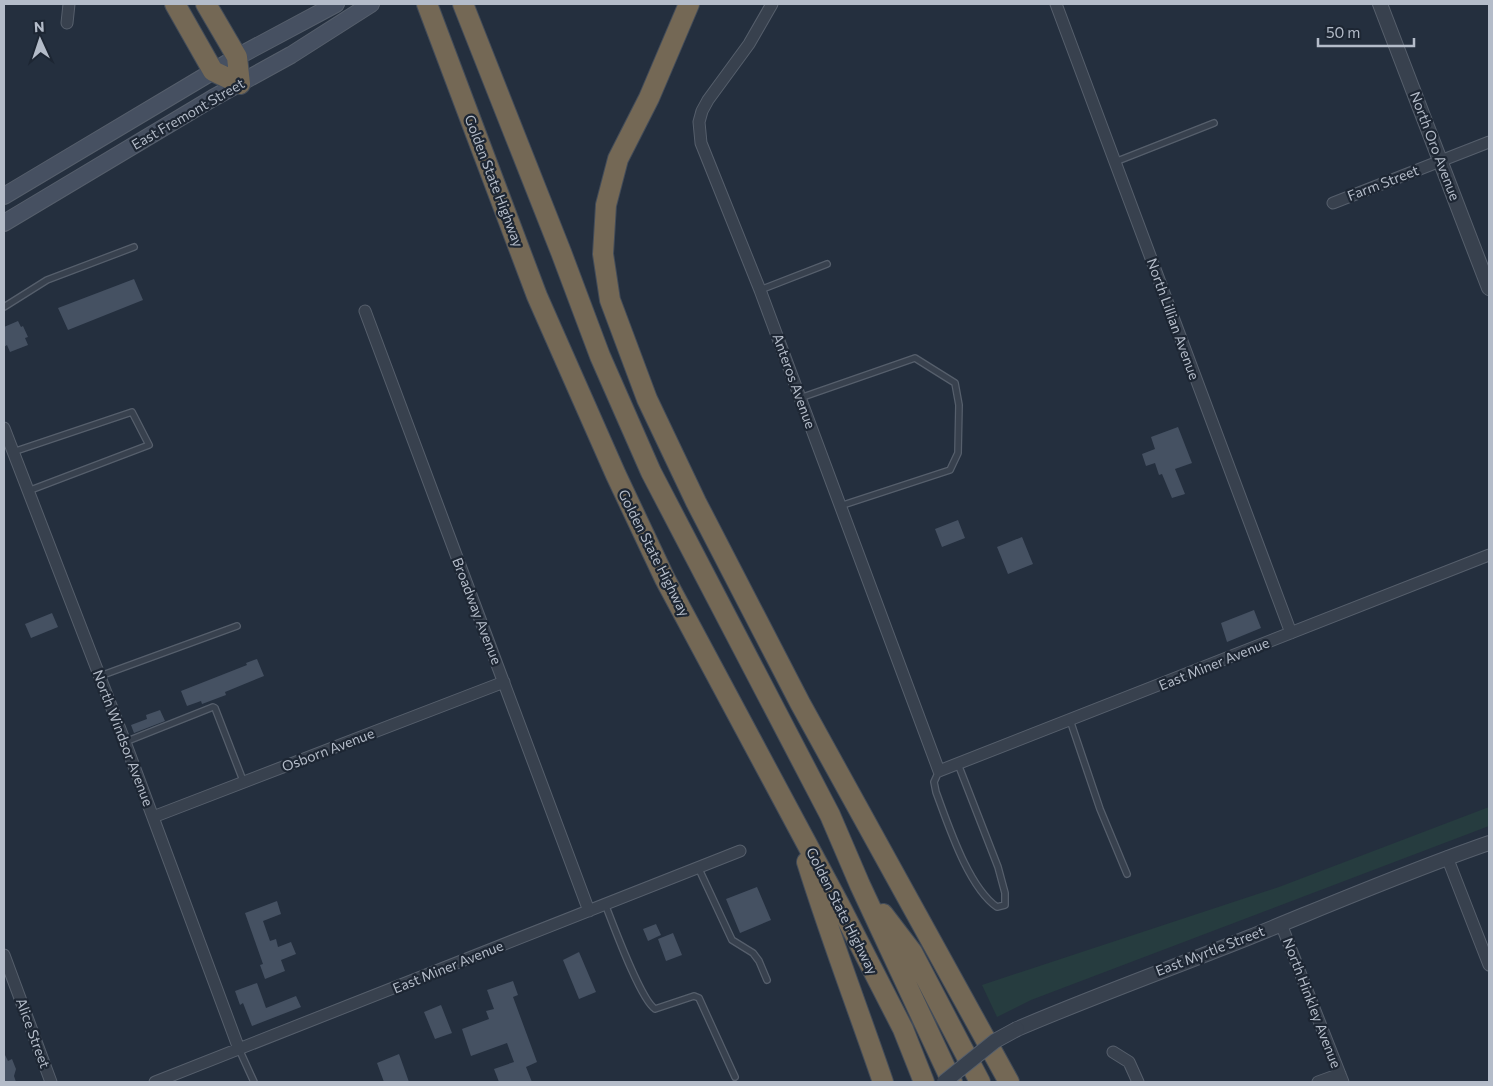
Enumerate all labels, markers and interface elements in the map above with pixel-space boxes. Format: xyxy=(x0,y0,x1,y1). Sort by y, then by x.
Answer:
north arrow xyxy=(15,15,65,65)
scale bar xyxy=(1318,15,1414,47)
text: N xyxy=(34,18,45,35)
text: 50 m xyxy=(1326,23,1360,41)
street label: East Fremont Street xyxy=(128,74,247,153)
street label: North Oro Avenue xyxy=(1407,89,1464,203)
street label: Golden State Highway xyxy=(461,112,528,249)
street label: Farm Street xyxy=(1345,161,1421,204)
street label: North Lillian Avenue xyxy=(1144,256,1203,382)
street label: Anteros Avenue xyxy=(769,331,820,431)
street label: Golden State Highway xyxy=(615,486,694,619)
street label: Broadway Avenue xyxy=(449,555,506,667)
street label: East Miner Avenue xyxy=(1156,634,1272,693)
street label: North Windsor Avenue xyxy=(90,667,157,808)
street label: Osborn Avenue xyxy=(279,724,376,775)
street label: Golden State Highway xyxy=(803,844,882,977)
street label: East Myrtle Street xyxy=(1153,922,1267,979)
street label: North Hinkley Avenue xyxy=(1280,935,1345,1070)
street label: East Miner Avenue xyxy=(390,937,506,996)
street label: Alice Street xyxy=(13,995,54,1070)

